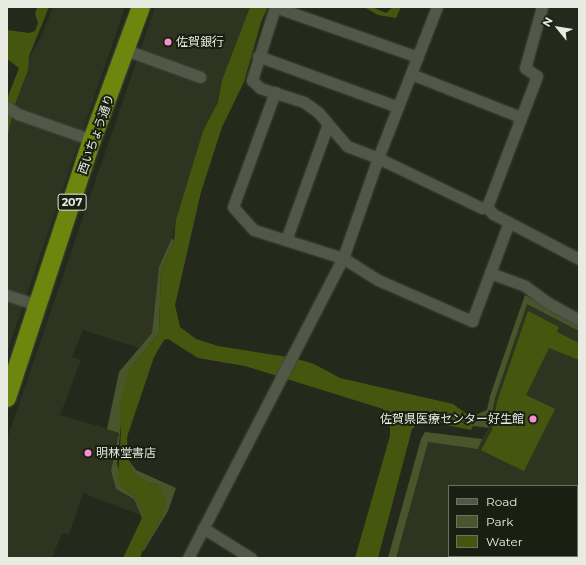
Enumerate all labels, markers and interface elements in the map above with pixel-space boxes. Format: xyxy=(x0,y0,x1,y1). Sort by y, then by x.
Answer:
north arrow xyxy=(538,8,578,48)
text: N xyxy=(539,15,556,29)
place label: 佐賀銀行 xyxy=(176,35,224,49)
marker: 佐賀銀行 xyxy=(163,37,173,47)
street label: 西いちょう通り xyxy=(75,92,117,176)
road number: 207 xyxy=(57,193,87,211)
place label: 佐賀県医療センター好生館 xyxy=(380,412,524,426)
marker: 佐賀県医療センター好生館 xyxy=(527,413,539,425)
place label: 明林堂書店 xyxy=(96,446,156,460)
marker: 明林堂書店 xyxy=(83,448,93,458)
legend xyxy=(448,485,578,557)
text: Road xyxy=(486,494,517,509)
text: Park xyxy=(486,514,513,529)
text: Water xyxy=(486,534,522,549)

